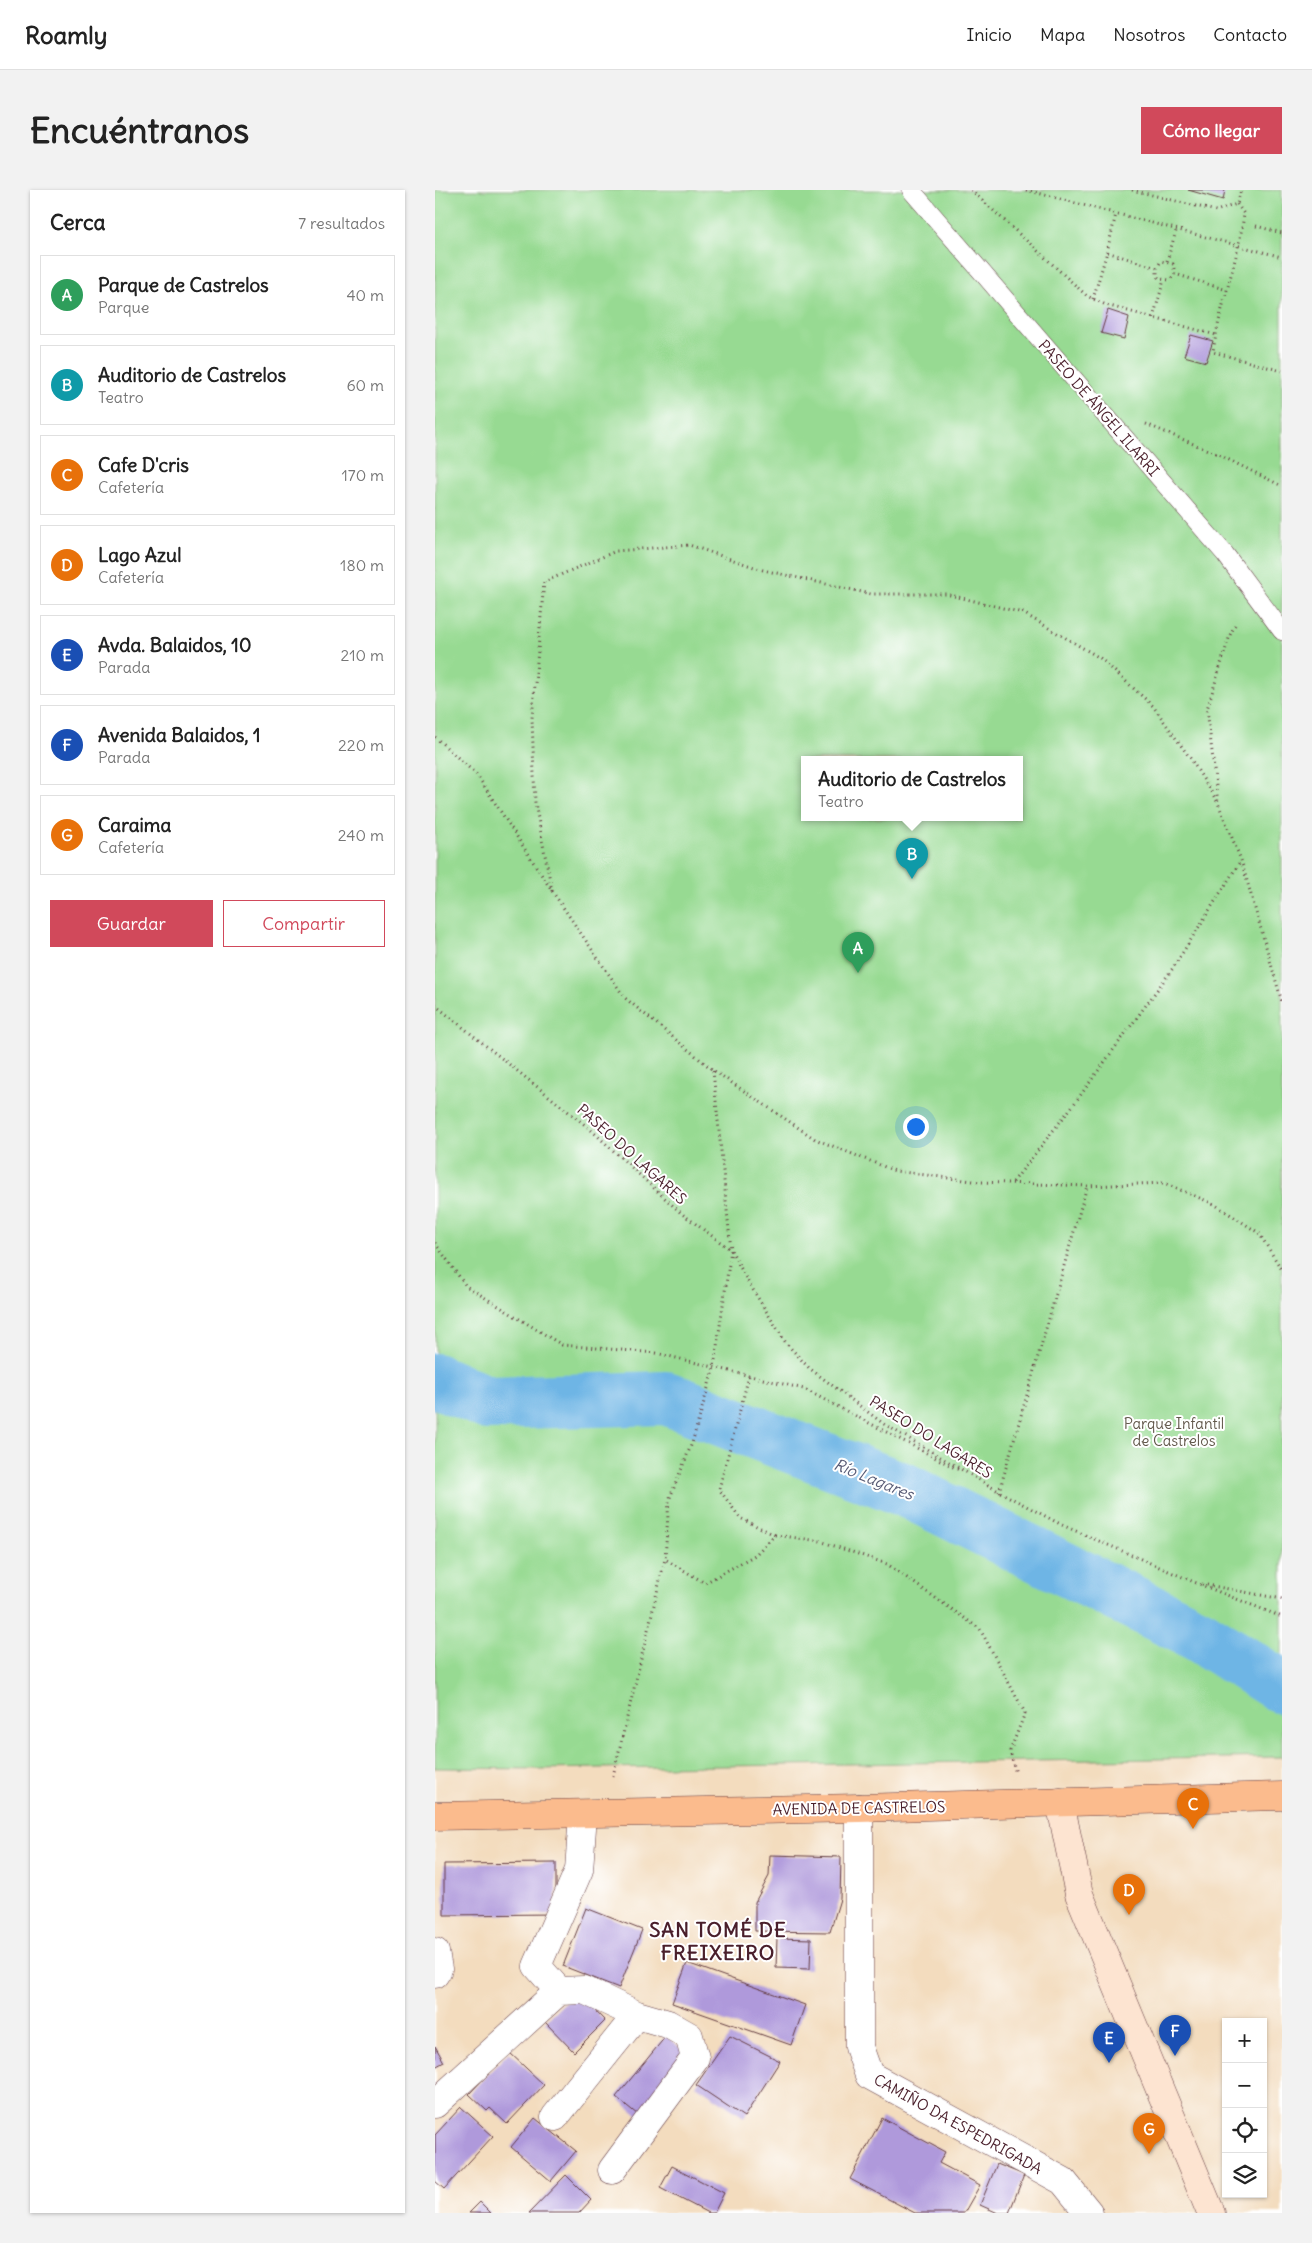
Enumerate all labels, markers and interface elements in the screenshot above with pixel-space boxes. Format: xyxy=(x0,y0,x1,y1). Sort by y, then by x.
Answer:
text: Roamly xyxy=(25,20,107,50)
text: Inicio xyxy=(966,23,1012,46)
text: Mapa xyxy=(1040,23,1085,46)
text: Nosotros xyxy=(1113,23,1185,46)
text: Contacto xyxy=(1213,23,1287,46)
button: Cómo llegar xyxy=(1141,107,1282,154)
text: Encuéntranos xyxy=(30,108,249,152)
text: Cerca xyxy=(50,209,105,236)
text: 7 resultados xyxy=(298,213,385,233)
text: Parque de Castrelos xyxy=(98,273,269,297)
text: A xyxy=(62,285,72,305)
text: 40 m xyxy=(346,285,384,305)
text: Parque xyxy=(98,297,149,317)
street label: PASEO DE ÁNGEL ILARRI xyxy=(1035,336,1163,480)
text: Auditorio de Castrelos xyxy=(98,363,286,387)
text: B xyxy=(62,375,72,395)
text: 60 m xyxy=(346,375,384,395)
text: Teatro xyxy=(98,387,144,407)
text: Cafe D'cris xyxy=(98,453,189,477)
text: C xyxy=(62,465,72,485)
text: 170 m xyxy=(341,465,384,485)
text: Cafetería xyxy=(98,477,164,497)
text: Lago Azul xyxy=(98,543,181,567)
text: D xyxy=(61,555,73,575)
text: 180 m xyxy=(340,555,384,575)
text: Cafetería xyxy=(98,567,164,587)
text: Avda. Balaidos, 10 xyxy=(98,633,251,657)
text: E xyxy=(62,645,72,665)
text: 210 m xyxy=(341,645,384,665)
text: Parada xyxy=(98,657,150,677)
text: Avenida Balaidos, 1 xyxy=(98,723,261,747)
text: F xyxy=(62,735,72,755)
text: 220 m xyxy=(338,735,384,755)
text: Parada xyxy=(98,747,150,767)
popup xyxy=(801,756,1023,821)
text: Auditorio de Castrelos xyxy=(818,767,1006,791)
text: Teatro xyxy=(818,791,864,811)
text: Caraima xyxy=(98,813,171,837)
text: G xyxy=(61,825,73,845)
text: 240 m xyxy=(338,825,384,845)
text: Cafetería xyxy=(98,837,164,857)
pin: B xyxy=(896,838,928,879)
button: Guardar xyxy=(50,900,213,947)
button: Compartir xyxy=(223,900,385,947)
pin: A xyxy=(842,932,874,973)
street label: PASEO DO LAGARES xyxy=(573,1100,691,1208)
your location xyxy=(903,1114,929,1140)
street label: PASEO DO LAGARES xyxy=(866,1392,996,1482)
park label: Parque Infantil de Castrelos xyxy=(1124,1414,1224,1450)
water label: Río Lagares xyxy=(831,1454,917,1504)
pin: C xyxy=(1177,1788,1209,1829)
street label: AVENIDA DE CASTRELOS xyxy=(772,1797,946,1819)
pin: D xyxy=(1113,1874,1145,1915)
district label: SAN TOMÉ DE FREIXEIRO xyxy=(649,1917,787,1965)
pin: F xyxy=(1159,2015,1191,2056)
map controls xyxy=(1222,2018,1267,2198)
button: + xyxy=(1222,2018,1267,2063)
pin: E xyxy=(1093,2022,1125,2063)
button: − xyxy=(1222,2063,1267,2108)
street label: CAMIÑO DA ESPEDRIGADA xyxy=(870,2070,1046,2178)
button: locate xyxy=(1222,2108,1267,2153)
pin: G xyxy=(1133,2113,1165,2154)
button: layers xyxy=(1222,2153,1267,2198)

